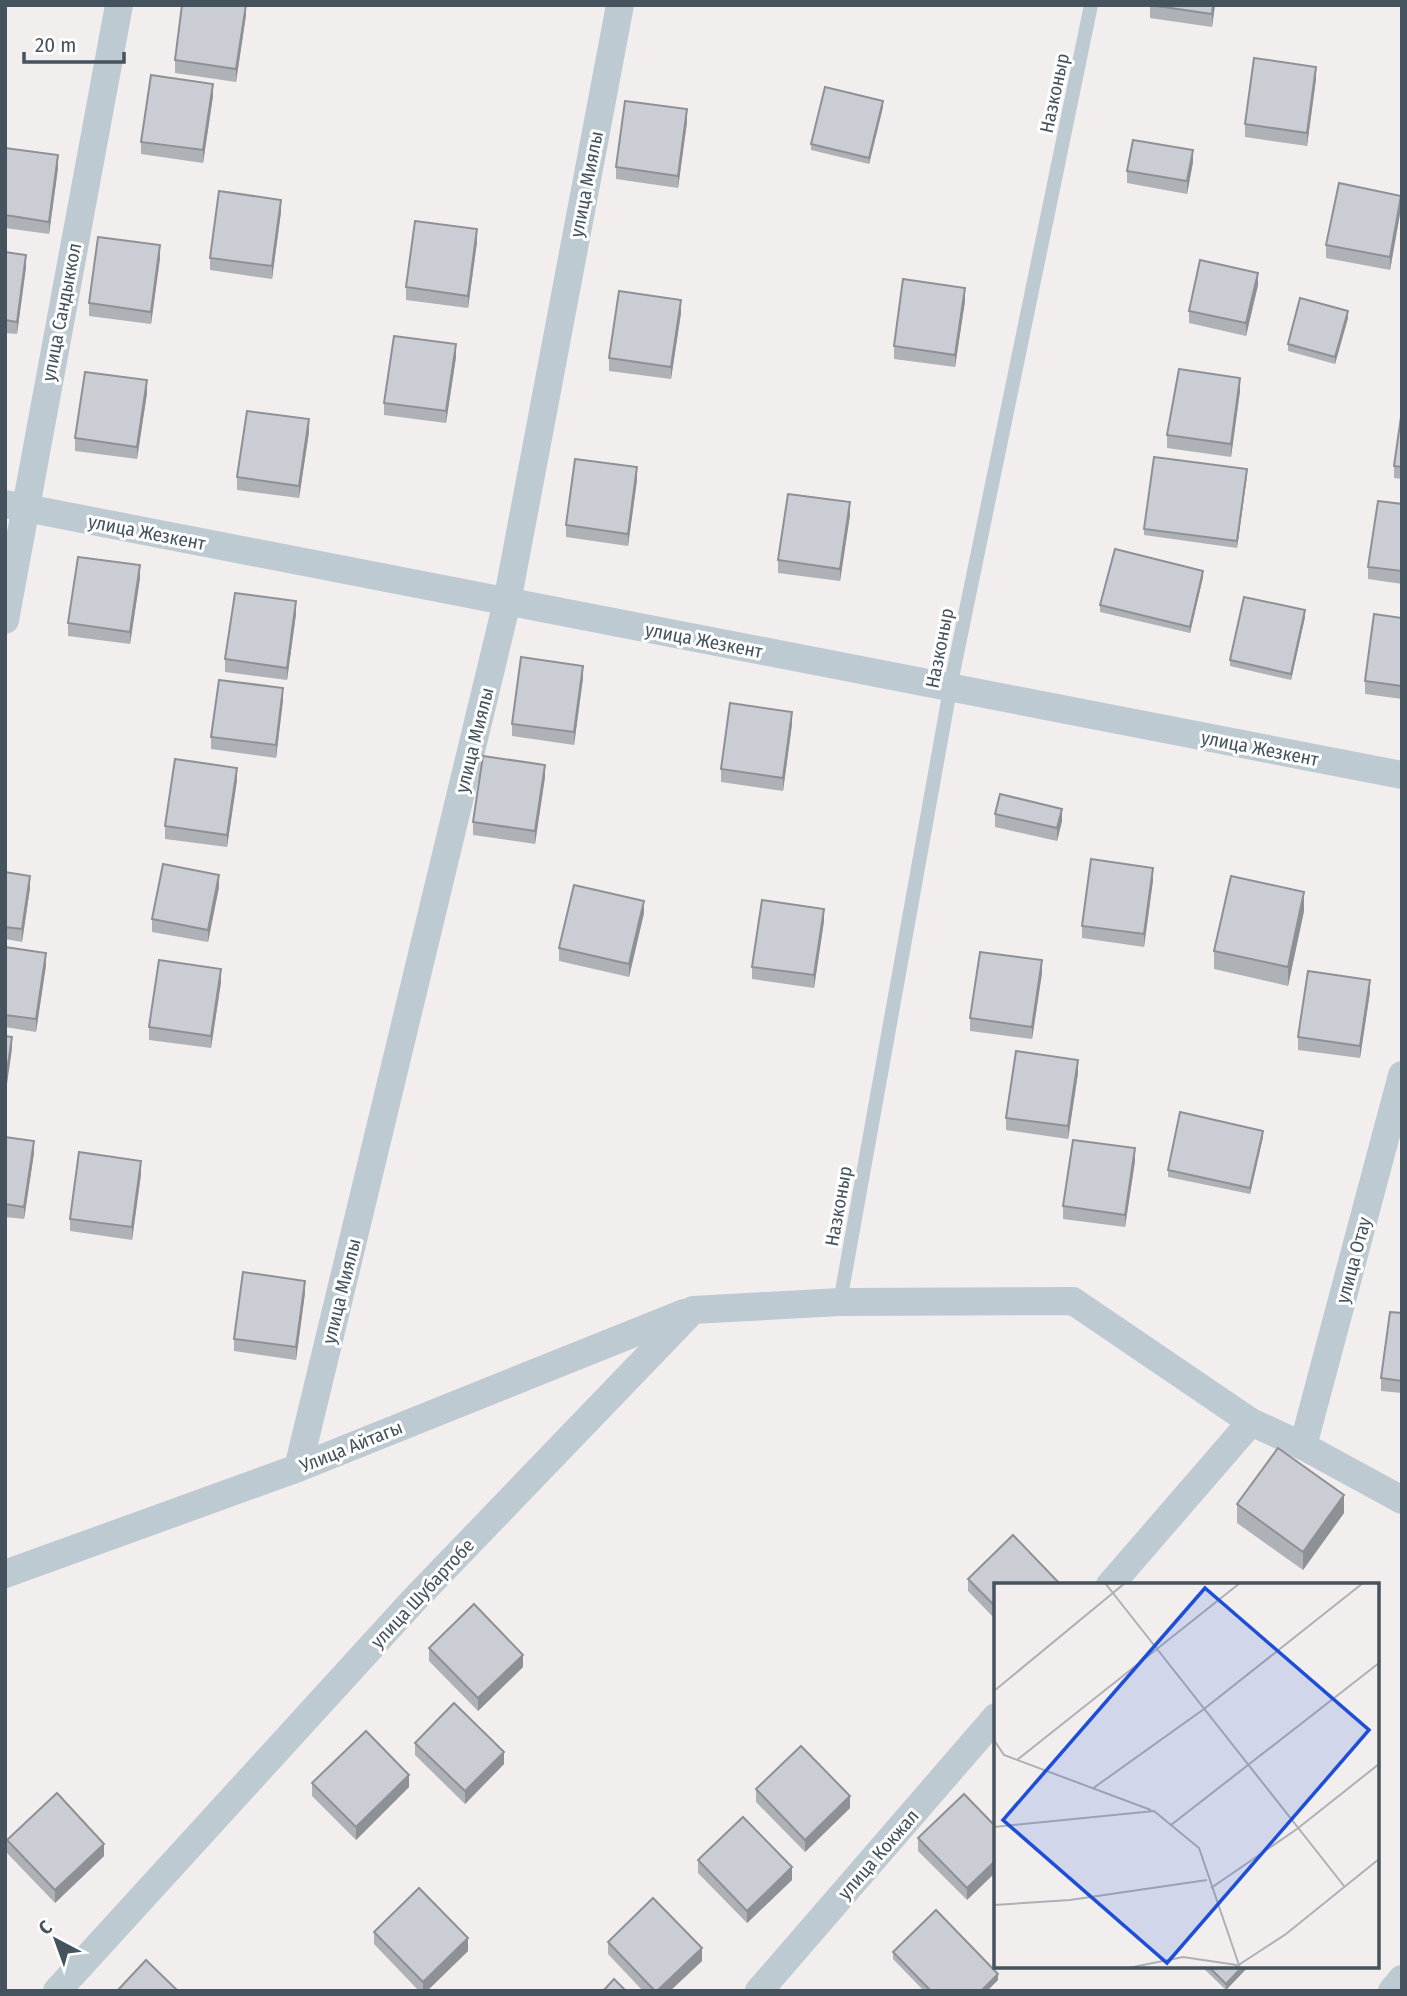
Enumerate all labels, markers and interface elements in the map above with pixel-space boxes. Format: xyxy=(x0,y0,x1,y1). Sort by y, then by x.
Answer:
scale bar xyxy=(24,21,124,65)
text: 20 m xyxy=(35,32,76,58)
street label: Назконыр xyxy=(1035,51,1074,135)
street label: улица Миялы xyxy=(565,129,608,239)
street label: улица Сандыккол xyxy=(37,241,86,383)
street label: улица Жезкент xyxy=(86,510,208,555)
street label: Назконыр xyxy=(920,606,958,690)
street label: улица Жезкент xyxy=(643,618,765,663)
street label: улица Миялы xyxy=(450,685,499,795)
street label: улица Жезкент xyxy=(1199,726,1321,771)
street label: Назконыр xyxy=(820,1164,857,1248)
street label: улица Отау xyxy=(1331,1214,1376,1306)
street label: улица Миялы xyxy=(317,1236,366,1346)
street label: Улица Айтагы xyxy=(296,1415,406,1478)
street label: улица Шубартобе xyxy=(366,1534,479,1653)
inset map xyxy=(994,1583,1379,1968)
street label: улица Кокжал xyxy=(833,1805,924,1904)
north arrow xyxy=(21,1905,91,1975)
text: С xyxy=(34,1916,57,1939)

